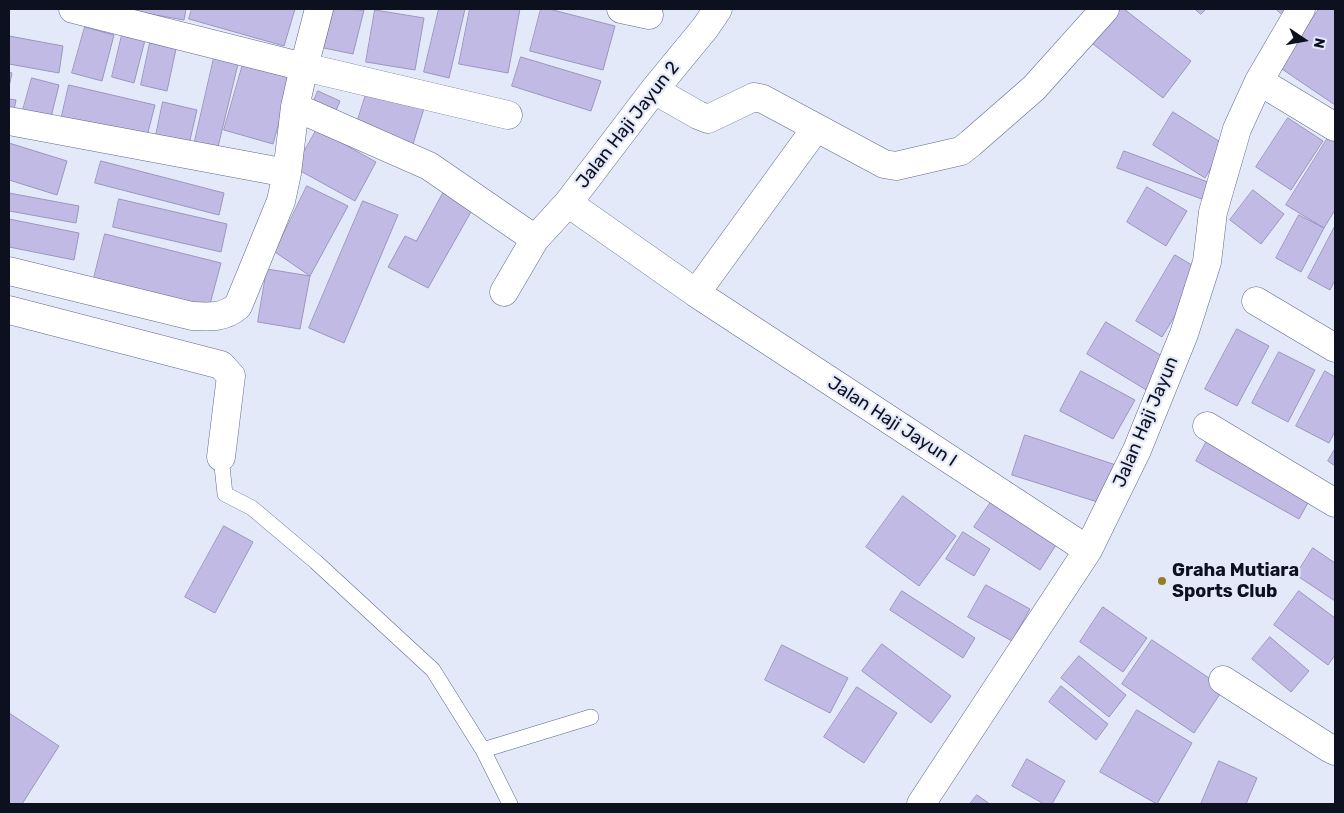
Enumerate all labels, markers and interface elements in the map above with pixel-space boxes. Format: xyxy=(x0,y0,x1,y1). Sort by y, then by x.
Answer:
north arrow xyxy=(1279,15,1329,65)
text: N xyxy=(1310,37,1329,50)
street label: Jalan Haji Jayun 2 xyxy=(572,57,684,193)
street label: Jalan Haji Jayun xyxy=(1109,353,1183,491)
street label: Jalan Haji Jayun I xyxy=(824,372,960,472)
place label: Graha Mutiara Sports Club xyxy=(1172,560,1299,602)
marker: Graha Mutiara Sports Club xyxy=(1156,575,1168,587)

